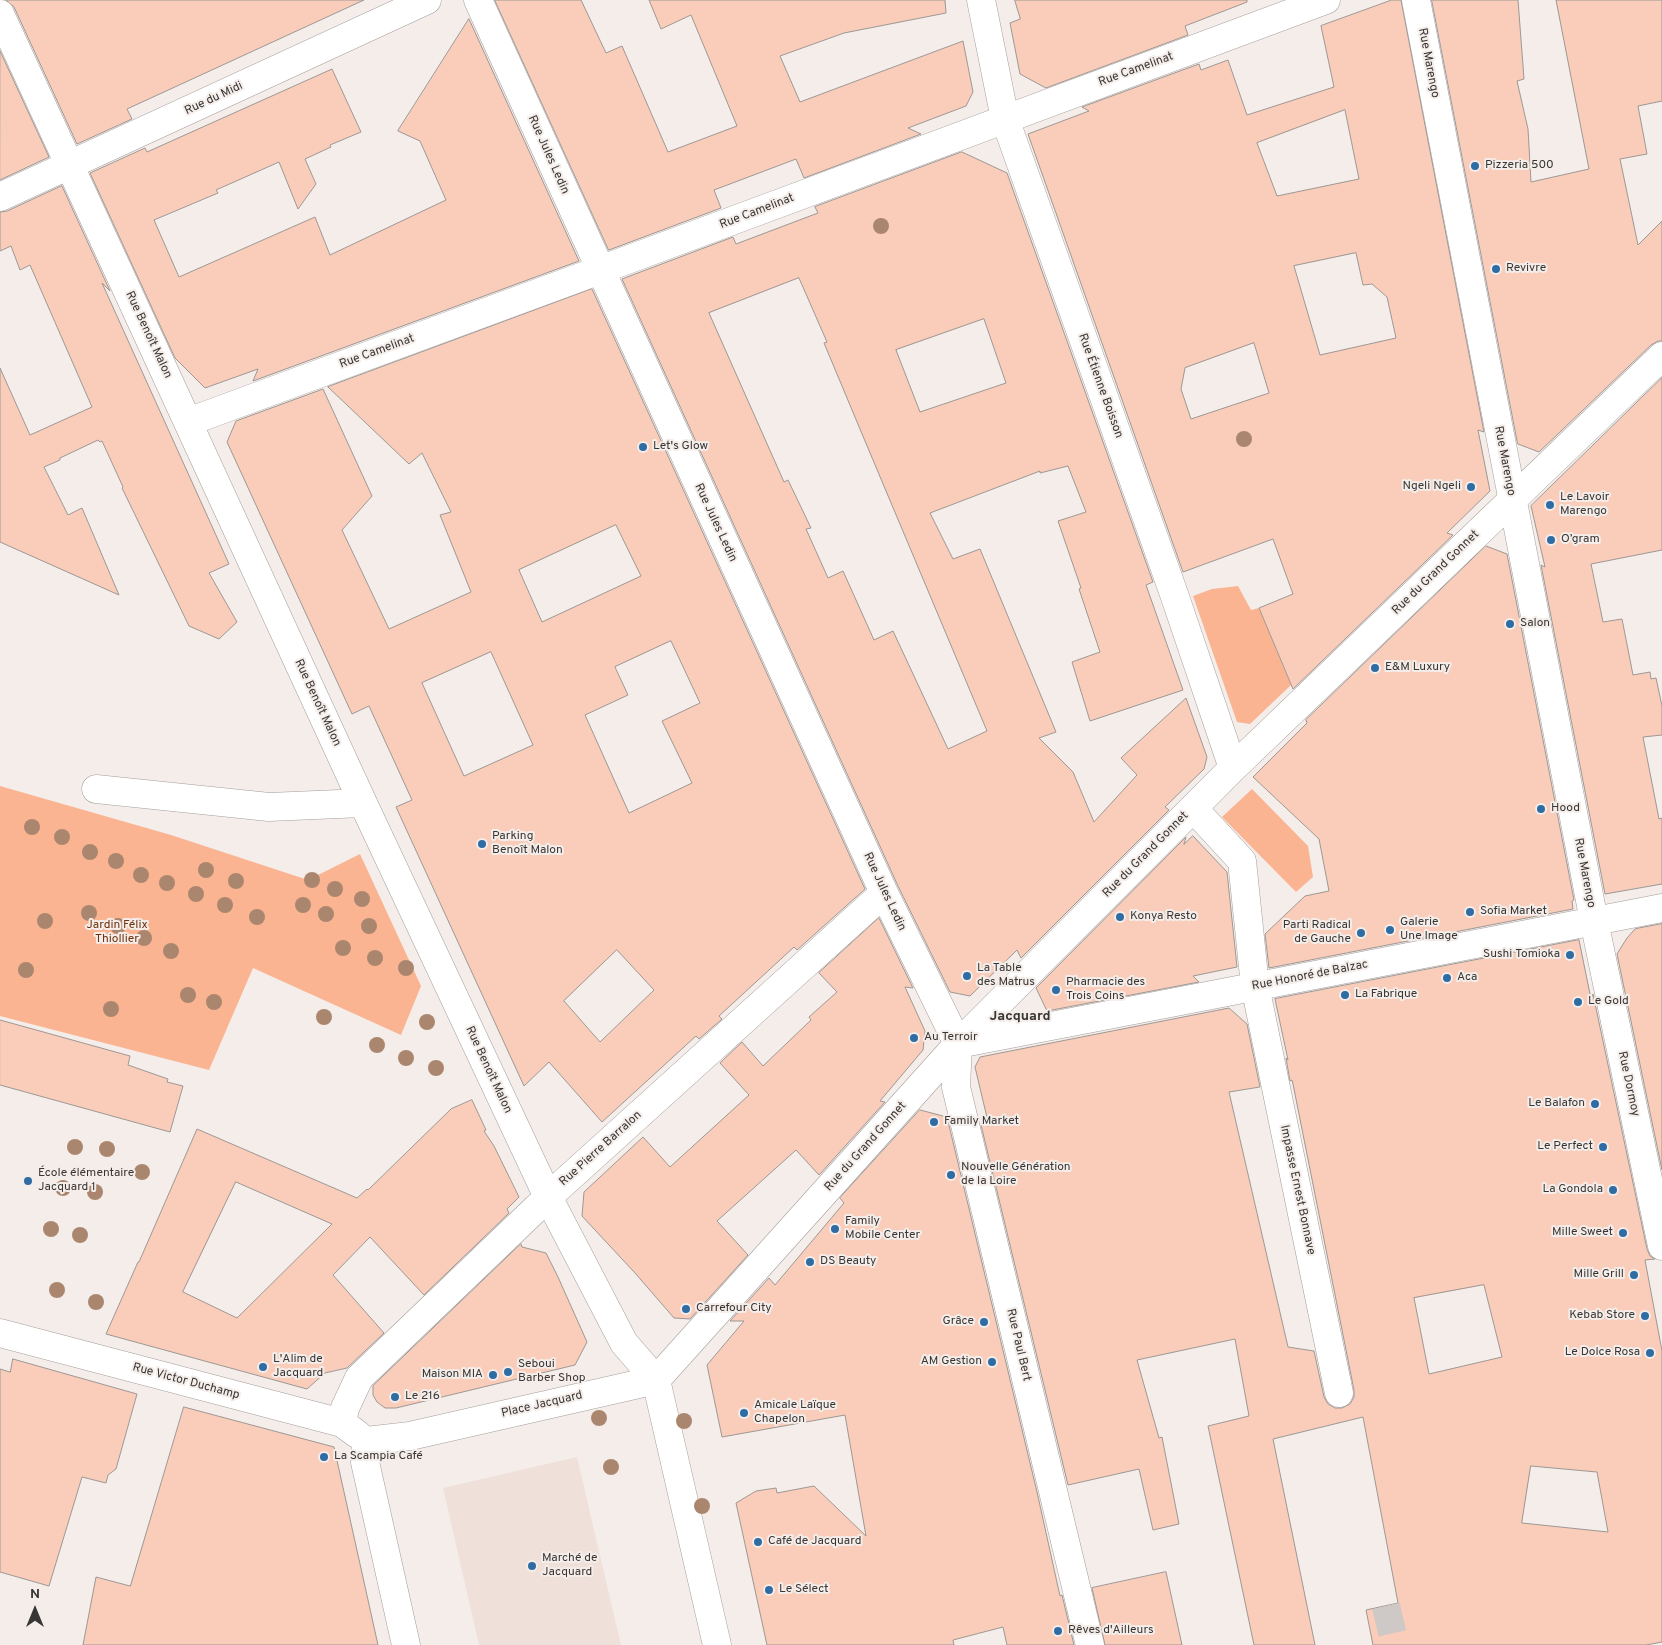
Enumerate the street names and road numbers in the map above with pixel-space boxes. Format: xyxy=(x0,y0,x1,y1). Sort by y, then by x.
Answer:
street label: Rue Marengo xyxy=(1414,27,1442,99)
street label: Rue Camelinat xyxy=(1097,50,1175,90)
street label: Rue du Midi xyxy=(183,79,245,119)
street label: Rue Jules Ledin xyxy=(524,113,572,197)
street label: Rue Camelinat xyxy=(718,191,796,233)
street label: Rue Benoît Malon xyxy=(122,289,174,381)
street label: Rue Camelinat xyxy=(338,332,416,372)
street label: Rue Étienne Boisson xyxy=(1074,332,1126,440)
street label: Rue Marengo xyxy=(1490,425,1518,497)
street label: Rue Jules Ledin xyxy=(691,481,739,565)
street label: Rue du Grand Gonnet xyxy=(1390,528,1482,618)
street label: Rue Benoît Malon xyxy=(291,657,343,749)
street label: Rue du Grand Gonnet xyxy=(1100,809,1192,901)
street label: Rue Marengo xyxy=(1570,837,1598,909)
street label: Rue Jules Ledin xyxy=(860,850,908,934)
street label: Rue Honoré de Balzac xyxy=(1251,958,1369,994)
street label: Rue Benoît Malon xyxy=(462,1024,514,1116)
street label: Rue Dormoy xyxy=(1614,1050,1642,1118)
street label: Rue du Grand Gonnet xyxy=(822,1099,910,1195)
street label: Rue Pierre Barralon xyxy=(557,1108,645,1190)
street label: Impasse Ernest Bonnave xyxy=(1276,1124,1318,1256)
street label: Rue Paul Bert xyxy=(1003,1307,1033,1383)
street label: Rue Victor Duchamp xyxy=(131,1361,241,1403)
street label: Place Jacquard xyxy=(500,1389,584,1421)

